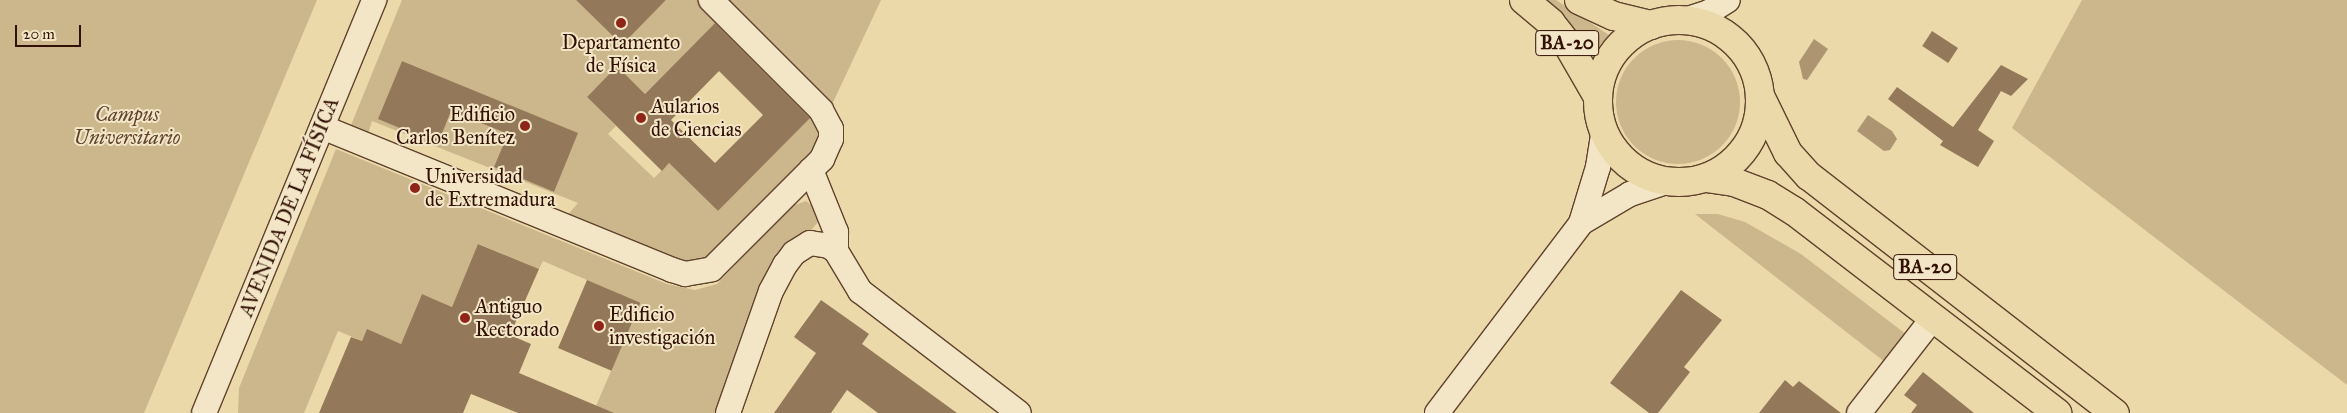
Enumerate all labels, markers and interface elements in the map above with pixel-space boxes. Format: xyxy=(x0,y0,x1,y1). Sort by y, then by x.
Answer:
scale bar xyxy=(18,15,84,47)
marker: Departamento de Física xyxy=(615,17,627,29)
text: 20 m xyxy=(23,25,55,43)
road number: BA-20 xyxy=(1534,26,1600,59)
place label: Departamento de Física xyxy=(562,31,680,78)
street label: AVENIDA DE LA FÍSICA xyxy=(234,94,344,320)
place label: Aularios de Ciencias xyxy=(651,94,742,141)
place label: Edificio Carlos Benítez xyxy=(396,102,515,149)
park label: Campus Universitario xyxy=(74,103,180,150)
marker: Aularios de Ciencias xyxy=(635,112,647,124)
marker: Edificio Carlos Benítez xyxy=(519,120,531,132)
place label: Universidad de Extremadura xyxy=(425,165,556,212)
marker: Universidad de Extremadura xyxy=(409,182,421,194)
road number: BA-20 xyxy=(1892,250,1958,284)
place label: Antiguo Rectorado xyxy=(475,294,559,341)
place label: Edificio investigación xyxy=(609,302,715,349)
marker: Antiguo Rectorado xyxy=(459,312,471,324)
marker: Edificio investigación xyxy=(593,320,605,332)

